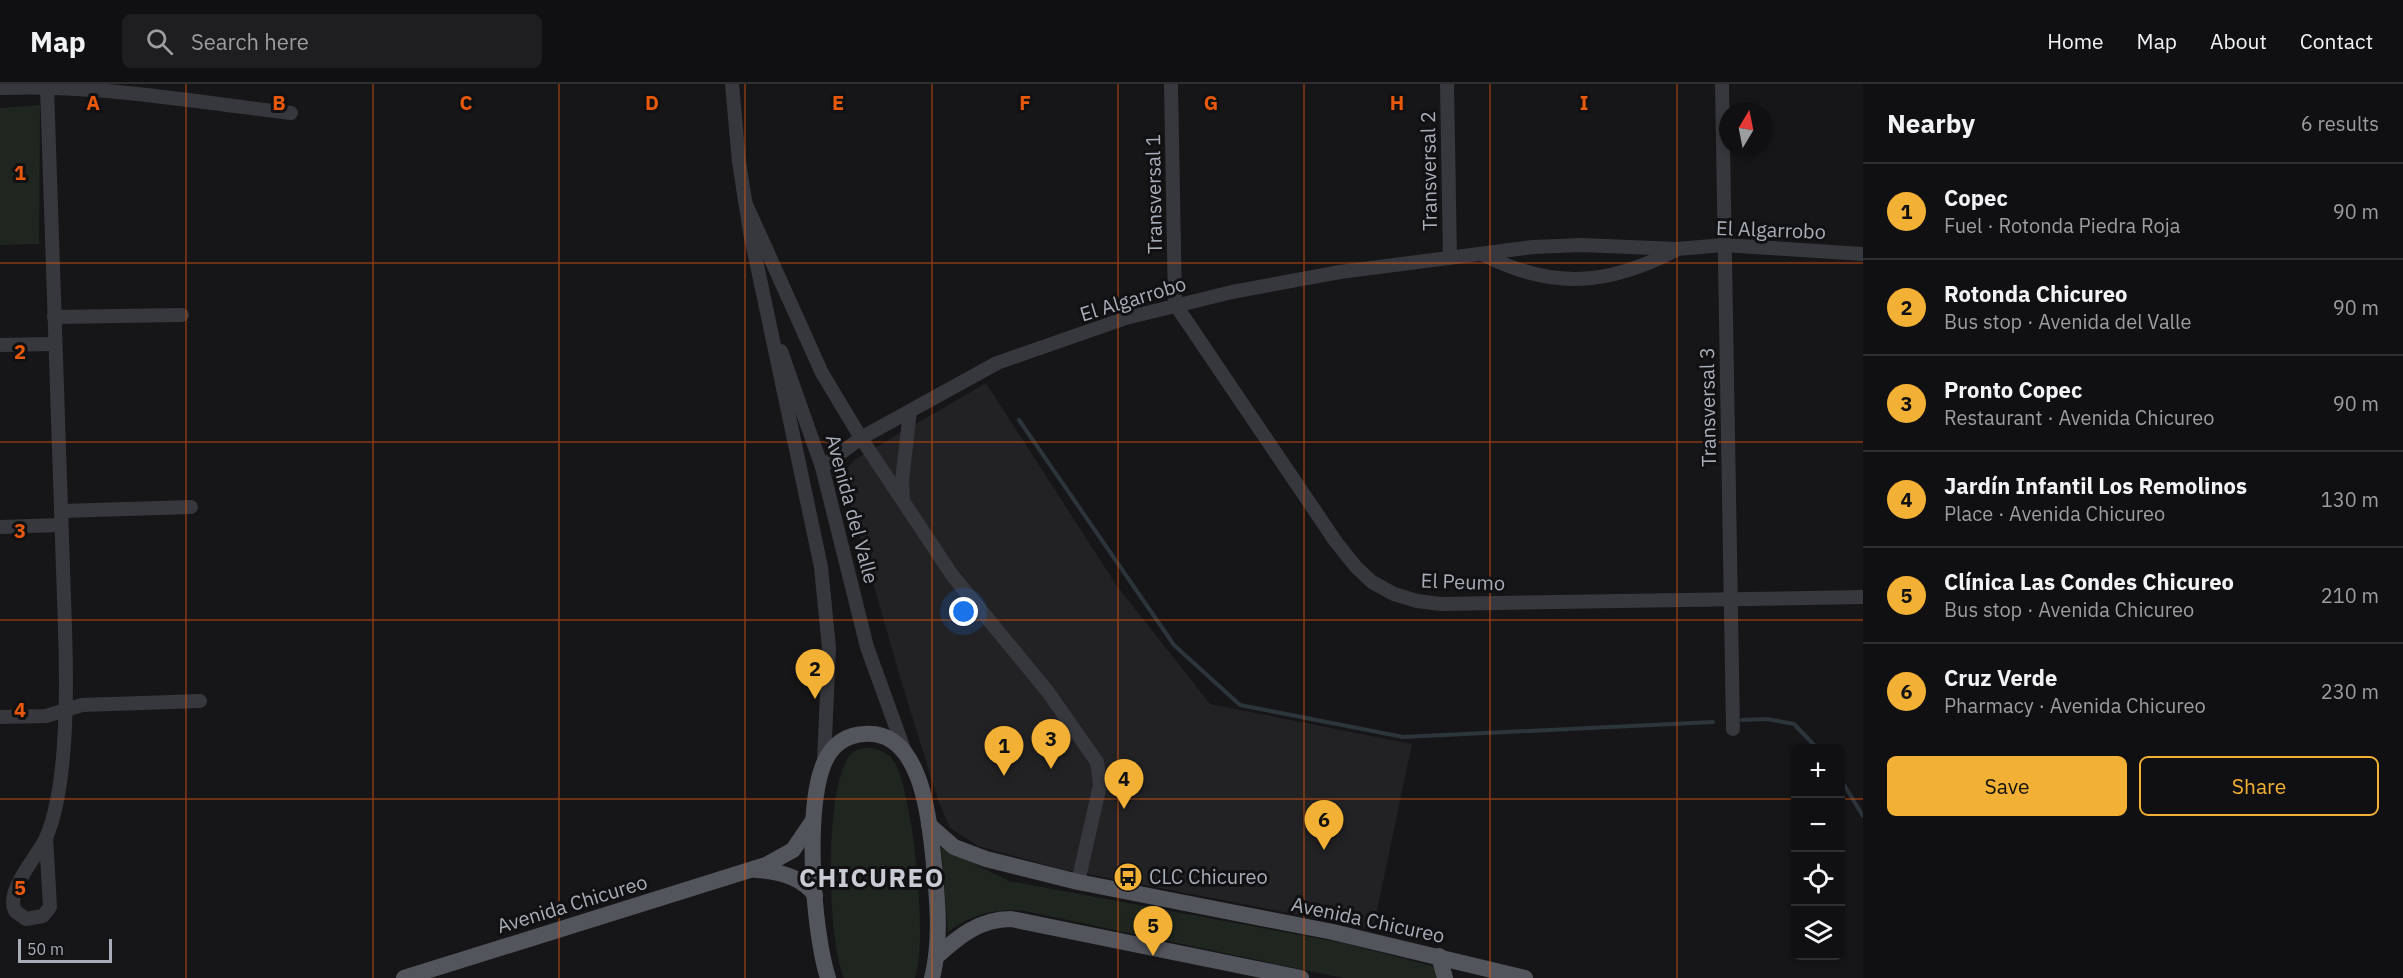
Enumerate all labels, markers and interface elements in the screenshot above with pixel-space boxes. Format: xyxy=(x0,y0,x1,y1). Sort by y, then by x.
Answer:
search box xyxy=(122,14,542,68)
text: Map xyxy=(30,23,86,60)
icon: search xyxy=(143,25,176,58)
text: Search here xyxy=(191,27,309,56)
text: Home xyxy=(2047,27,2104,55)
text: Map xyxy=(2137,27,2177,55)
text: About xyxy=(2210,27,2267,55)
text: Contact xyxy=(2300,27,2373,55)
text: A xyxy=(86,89,100,116)
text: B xyxy=(272,89,286,116)
text: C xyxy=(459,89,473,116)
text: D xyxy=(645,89,659,116)
text: E xyxy=(832,89,844,116)
text: F xyxy=(1019,89,1031,116)
text: G xyxy=(1204,89,1218,116)
text: H xyxy=(1390,89,1404,116)
text: I xyxy=(1580,89,1588,116)
north arrow xyxy=(1719,102,1773,156)
text: Nearby xyxy=(1887,106,1975,140)
text: 6 results xyxy=(2301,110,2379,137)
street label: Transversal 2 xyxy=(1414,111,1443,231)
street label: Transversal 1 xyxy=(1139,134,1168,254)
text: 1 xyxy=(14,159,26,186)
text: Copec xyxy=(1944,183,2008,212)
text: 1 xyxy=(1901,198,1913,225)
text: 90 m xyxy=(2333,198,2379,225)
text: Fuel · Rotonda Piedra Roja xyxy=(1944,212,2180,239)
street label: El Algarrobo xyxy=(1716,214,1826,245)
street label: El Algarrobo xyxy=(1076,270,1189,327)
text: Rotonda Chicureo xyxy=(1944,279,2127,308)
text: 2 xyxy=(1901,294,1913,321)
text: 90 m xyxy=(2333,294,2379,321)
text: Bus stop · Avenida del Valle xyxy=(1944,308,2191,335)
text: 2 xyxy=(14,338,26,365)
street label: Transversal 3 xyxy=(1693,347,1722,467)
text: Pronto Copec xyxy=(1944,375,2082,404)
text: 3 xyxy=(1901,390,1913,417)
text: 90 m xyxy=(2333,390,2379,417)
text: Restaurant · Avenida Chicureo xyxy=(1944,404,2214,431)
street label: Avenida del Valle xyxy=(820,431,885,586)
text: Jardín Infantil Los Remolinos xyxy=(1944,471,2247,500)
text: 4 xyxy=(1901,486,1913,513)
text: 130 m xyxy=(2321,486,2379,513)
text: Place · Avenida Chicureo xyxy=(1944,500,2165,527)
text: 3 xyxy=(14,517,26,544)
street label: El Peumo xyxy=(1420,567,1506,596)
text: Clínica Las Condes Chicureo xyxy=(1944,567,2234,596)
text: 5 xyxy=(1901,582,1913,609)
text: 210 m xyxy=(2321,582,2379,609)
text: Bus stop · Avenida Chicureo xyxy=(1944,596,2194,623)
your location xyxy=(949,597,978,626)
pin: 2 xyxy=(796,650,834,699)
text: Cruz Verde xyxy=(1944,663,2057,692)
text: 6 xyxy=(1901,678,1913,705)
text: 230 m xyxy=(2321,678,2379,705)
text: Pharmacy · Avenida Chicureo xyxy=(1944,692,2206,719)
text: 4 xyxy=(14,696,26,723)
pin: 3 xyxy=(1032,720,1070,769)
pin: 1 xyxy=(984,726,1024,776)
map controls xyxy=(1791,744,1845,960)
button: + xyxy=(1791,744,1845,798)
button: Save xyxy=(1887,756,2127,816)
button: Share xyxy=(2139,756,2379,816)
pin: 4 xyxy=(1104,760,1144,809)
button: − xyxy=(1791,798,1845,852)
pin: 6 xyxy=(1304,800,1344,850)
button: locate xyxy=(1791,852,1845,906)
district label: CHICUREO xyxy=(799,860,945,894)
bus stop icon: CLC Chicureo xyxy=(1112,861,1144,893)
place label: CLC Chicureo xyxy=(1149,863,1268,890)
street label: Avenida Chicureo xyxy=(493,868,650,939)
text: 5 xyxy=(14,874,26,901)
street label: Avenida Chicureo xyxy=(1289,890,1447,949)
pin: 5 xyxy=(1134,906,1172,956)
button: layers xyxy=(1791,906,1845,960)
scale bar xyxy=(18,936,112,964)
text: 50 m xyxy=(27,939,64,959)

